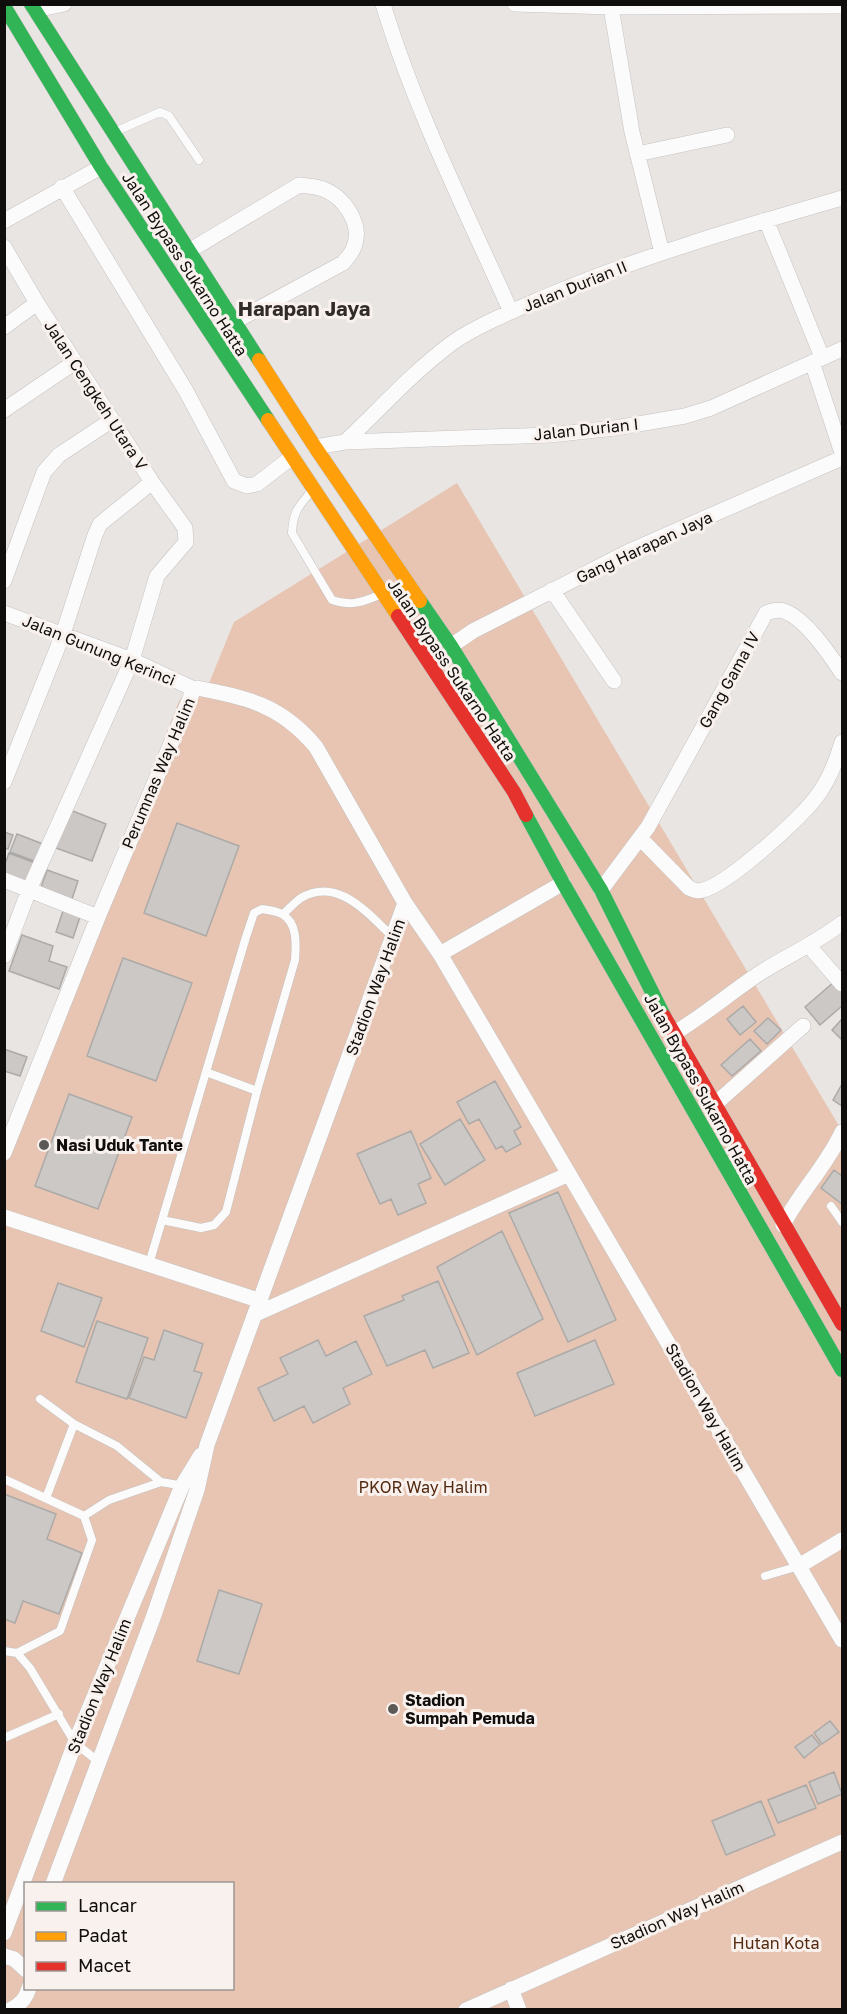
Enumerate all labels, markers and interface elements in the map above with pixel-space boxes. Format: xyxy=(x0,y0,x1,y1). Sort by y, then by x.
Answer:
street label: Jalan Bypass Sukarno Hatta xyxy=(118,168,252,360)
street label: Jalan Durian II xyxy=(520,256,630,316)
district label: Harapan Jaya xyxy=(238,296,370,320)
street label: Jalan Cengkeh Utara V xyxy=(40,316,152,474)
street label: Jalan Durian I xyxy=(533,414,639,444)
street label: Gang Harapan Jaya xyxy=(573,507,715,587)
street label: Jalan Bypass Sukarno Hatta xyxy=(383,575,521,765)
street label: Jalan Gunung Kerinci xyxy=(19,610,179,690)
street label: Gang Gama IV xyxy=(694,628,764,732)
street label: Perumnas Way Halim xyxy=(117,694,199,852)
street label: Stadion Way Halim xyxy=(341,916,409,1058)
street label: Jalan Bypass Sukarno Hatta xyxy=(640,990,762,1188)
place label: Nasi Uduk Tante xyxy=(56,1135,183,1155)
marker: Nasi Uduk Tante xyxy=(37,1138,51,1152)
street label: Stadion Way Halim xyxy=(661,1340,751,1474)
park label: PKOR Way Halim xyxy=(358,1477,488,1497)
street label: Stadion Way Halim xyxy=(63,1615,135,1757)
place label: Stadion Sumpah Pemuda xyxy=(405,1690,535,1728)
marker: Stadion Sumpah Pemuda xyxy=(386,1702,400,1716)
street label: Stadion Way Halim xyxy=(607,1877,747,1953)
legend xyxy=(24,1882,234,1990)
text: Lancar xyxy=(78,1894,137,1916)
text: Padat xyxy=(78,1924,128,1946)
park label: Hutan Kota xyxy=(733,1933,819,1953)
text: Macet xyxy=(78,1954,131,1976)

